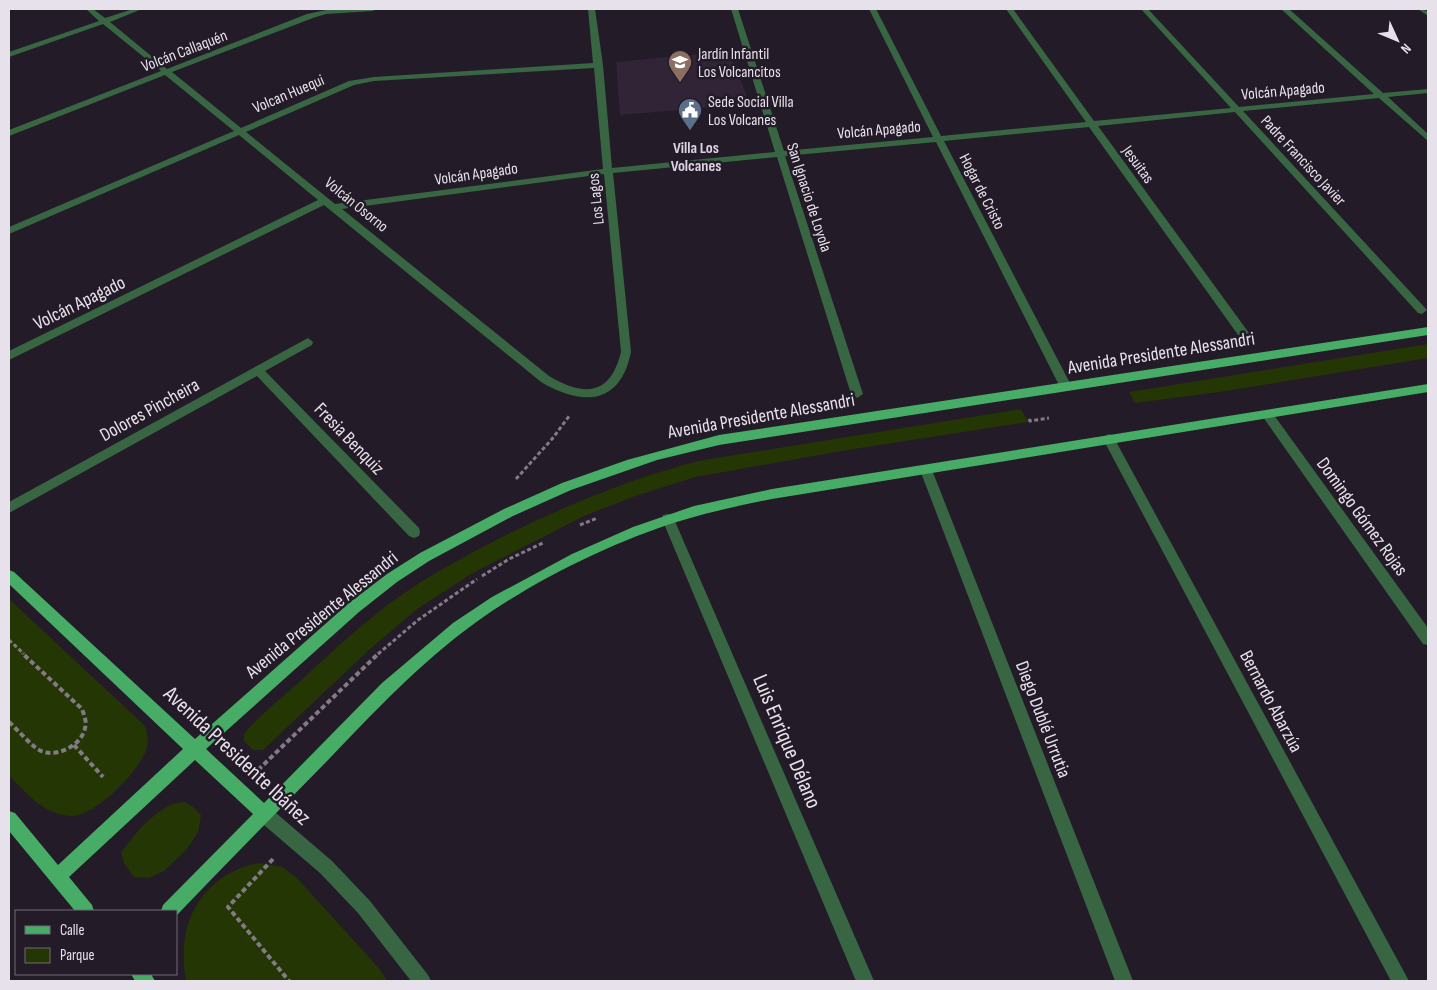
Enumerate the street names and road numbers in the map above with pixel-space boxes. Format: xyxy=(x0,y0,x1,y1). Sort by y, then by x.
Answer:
street label: Volcán Callaquén xyxy=(139,26,230,76)
street label: Volcan Huequi xyxy=(250,71,327,118)
street label: Volcán Apagado xyxy=(1241,78,1326,105)
street label: Padre Francisco Javier xyxy=(1256,112,1350,210)
street label: Volcán Apagado xyxy=(837,117,922,144)
street label: San Ignacio de Loyola xyxy=(782,141,835,254)
street label: Jesuitas xyxy=(1117,142,1158,188)
street label: Hogar de Cristo xyxy=(955,151,1009,233)
street label: Volcán Apagado xyxy=(433,159,519,190)
street label: Los Lagos xyxy=(584,172,609,225)
street label: Volcán Osorno xyxy=(320,174,392,237)
street label: Volcán Apagado xyxy=(30,271,129,335)
street label: Avenida Presidente Alessandri xyxy=(1065,327,1256,380)
street label: Dolores Pincheira xyxy=(96,374,204,447)
street label: Avenida Presidente Alessandri xyxy=(665,389,856,444)
street label: Fresia Benquiz xyxy=(309,398,389,480)
street label: Domingo Gómez Rojas xyxy=(1311,453,1413,581)
street label: Avenida Presidente Alessandri xyxy=(240,547,403,684)
street label: Bernardo Abarzúa xyxy=(1234,647,1307,757)
street label: Diego Dublé Urrutia xyxy=(1010,658,1075,781)
street label: Luis Enrique Délano xyxy=(746,670,827,813)
street label: Avenida Presidente Ibáñez xyxy=(157,680,316,831)

